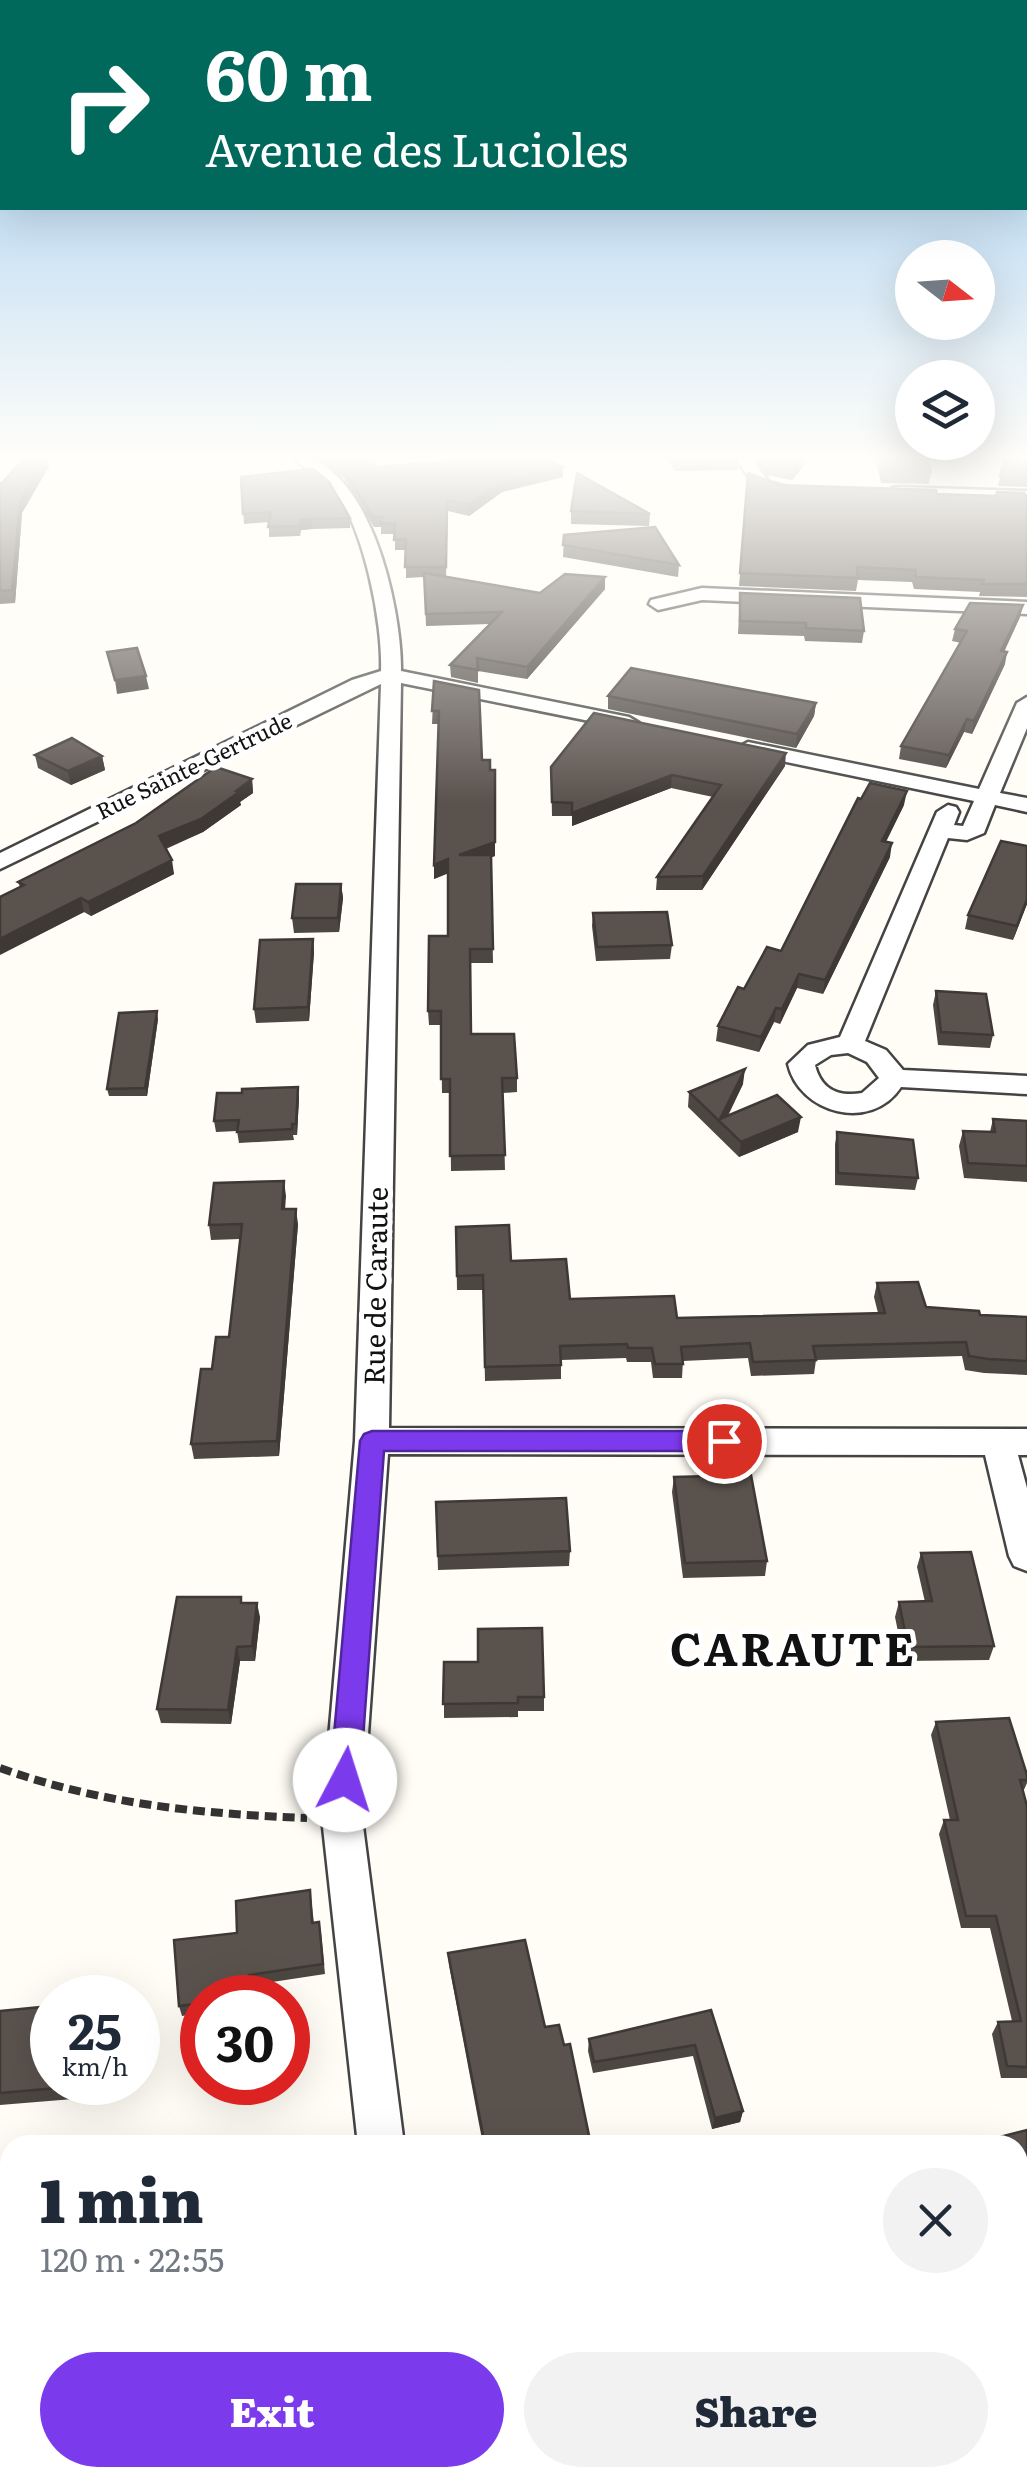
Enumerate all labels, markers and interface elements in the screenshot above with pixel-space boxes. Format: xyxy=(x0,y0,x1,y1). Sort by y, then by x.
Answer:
text: 60 m xyxy=(205,19,373,123)
icon: right xyxy=(40,40,170,170)
text: Avenue des Lucioles xyxy=(205,114,628,181)
north arrow xyxy=(895,240,995,340)
map controls xyxy=(895,240,995,460)
button: layers xyxy=(895,360,995,460)
street label: Rue Sainte-Gertrude xyxy=(90,703,297,826)
street label: Rue de Caraute xyxy=(351,1186,397,1385)
pin xyxy=(682,1399,767,1484)
icon: arrive xyxy=(697,1414,752,1469)
district label: CARAUTE xyxy=(670,1613,916,1680)
position arrow xyxy=(293,1728,397,1832)
speed limit sign: 30 xyxy=(180,1975,310,2105)
text: 25 xyxy=(68,1991,122,2065)
text: km/h xyxy=(62,2047,128,2084)
text: 1 min xyxy=(40,2152,204,2241)
button: close xyxy=(883,2168,988,2273)
text: 120 m · 22:55 xyxy=(40,2234,224,2282)
button: Exit xyxy=(40,2352,504,2467)
button: Share xyxy=(524,2352,988,2467)

